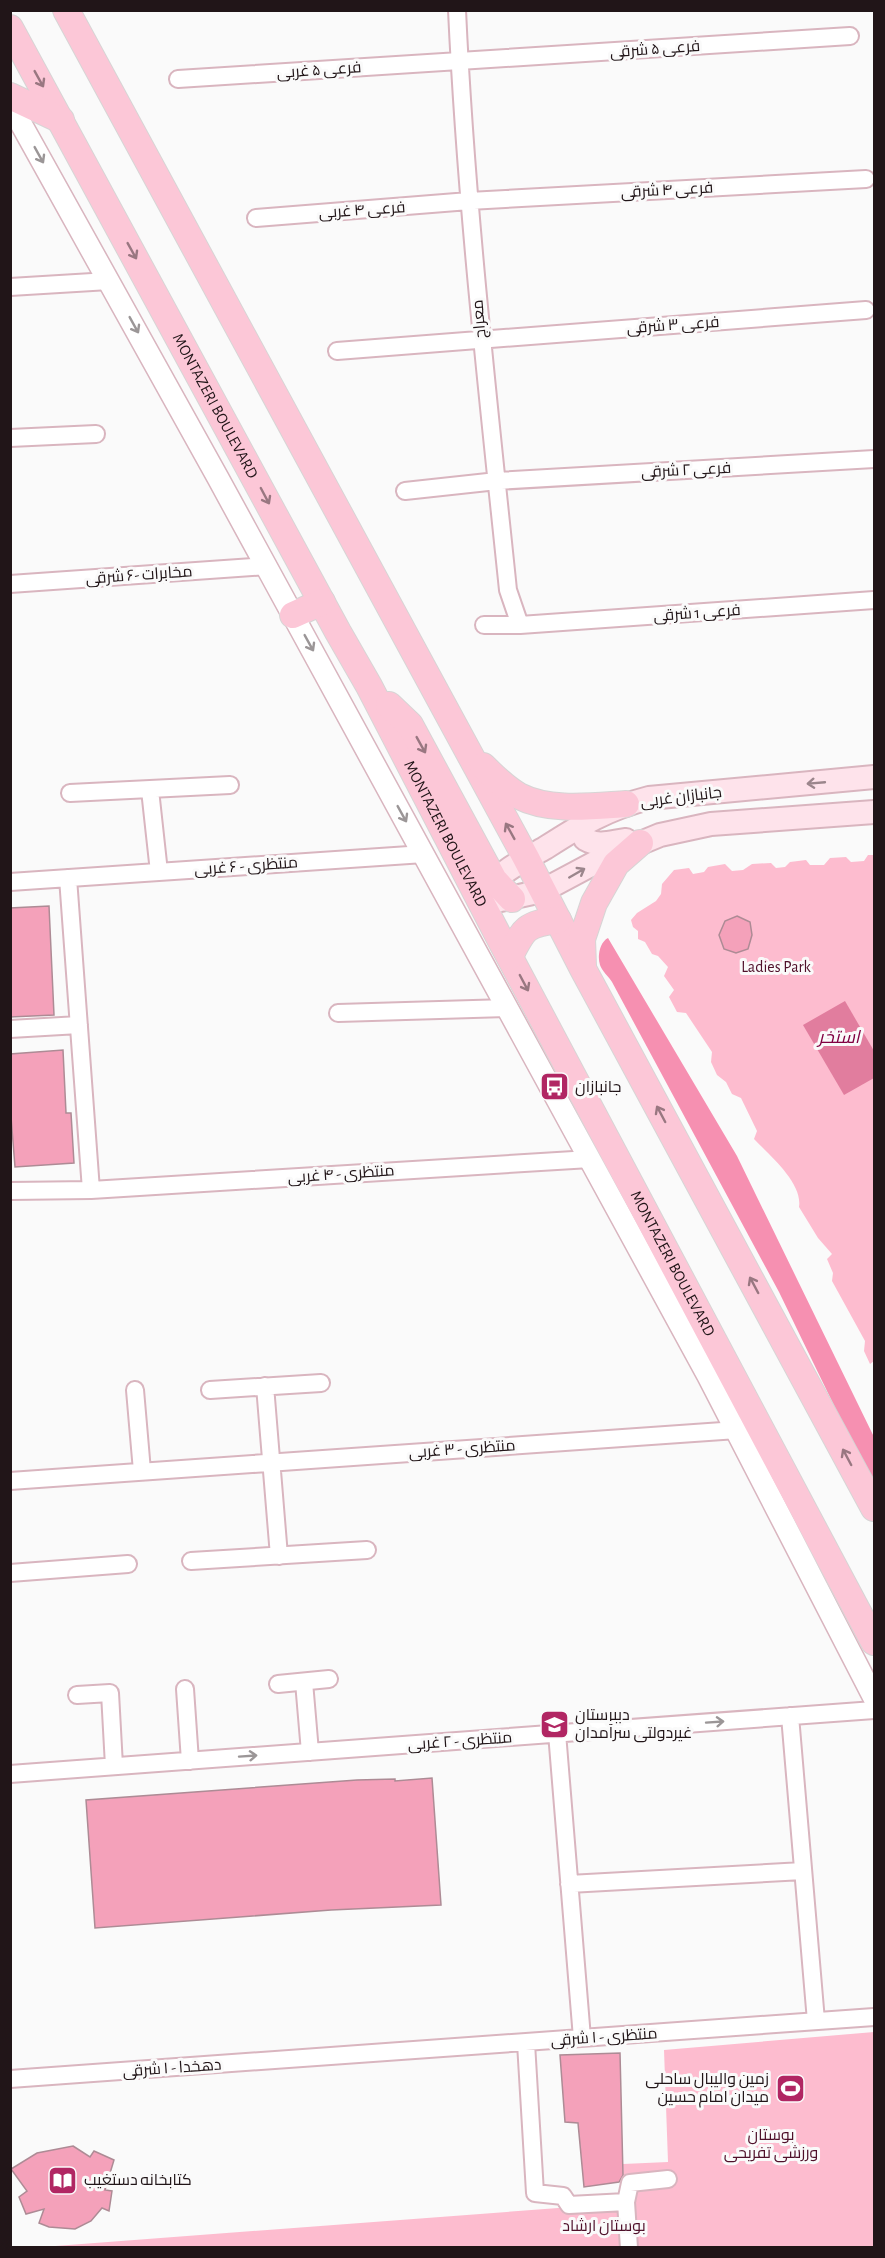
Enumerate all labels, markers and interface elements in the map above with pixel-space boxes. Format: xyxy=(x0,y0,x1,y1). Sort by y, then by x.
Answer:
street label: فرعی ۵ شرقی xyxy=(609,37,701,62)
street label: فرعی ۵ غربی xyxy=(276,59,362,83)
one-way arrow xyxy=(33,71,45,88)
one-way arrow xyxy=(34,145,45,163)
street label: فرعی ۴ شرقی xyxy=(620,179,714,202)
street label: فرعی ۴ غربی xyxy=(318,199,406,223)
one-way arrow xyxy=(127,241,138,259)
street label: معراج xyxy=(469,299,492,339)
street label: فرعی ۳ شرقی xyxy=(626,313,720,338)
one-way arrow xyxy=(128,316,140,333)
street label: MONTAZERI BOULEVARD xyxy=(170,331,261,481)
street label: فرعی ۲ شرقی xyxy=(640,459,732,482)
one-way arrow xyxy=(259,487,271,505)
street label: مخابرات -۶ شرقی xyxy=(85,562,193,589)
street label: فرعی 1 شرقی xyxy=(653,601,741,626)
one-way arrow xyxy=(303,634,315,651)
one-way arrow xyxy=(415,736,427,753)
street label: MONTAZERI BOULEVARD xyxy=(401,758,490,909)
one-way arrow xyxy=(807,777,827,788)
street label: جانبازان غربی xyxy=(639,784,723,812)
one-way arrow xyxy=(396,805,408,822)
one-way arrow xyxy=(504,822,516,839)
street label: منتظری - ۶ غربی xyxy=(194,854,299,880)
one-way arrow xyxy=(568,867,585,879)
park label: Ladies Park xyxy=(741,959,812,975)
one-way arrow xyxy=(519,974,531,992)
water label: استخر xyxy=(816,1029,862,1047)
bus stop icon: جانبازان xyxy=(538,1071,570,1103)
place label: جانبازان xyxy=(575,1079,621,1097)
one-way arrow xyxy=(655,1106,667,1123)
street label: منتظری - ۴ غربی xyxy=(287,1162,395,1188)
street label: MONTAZERI BOULEVARD xyxy=(627,1188,718,1339)
one-way arrow xyxy=(748,1277,759,1295)
street label: منتظری - ۳ غربی xyxy=(408,1437,516,1463)
one-way arrow xyxy=(841,1449,853,1466)
place label: دبیرستان غیردولتی سرآمدان xyxy=(575,1707,692,1743)
school or university icon: دبیرستان غیردولتی سرآمدان xyxy=(538,1708,570,1740)
one-way arrow xyxy=(705,1716,725,1727)
street label: منتظری - ۲ غربی xyxy=(407,1729,513,1755)
one-way arrow xyxy=(238,1751,258,1762)
street label: منتظری - ۱ شرقی xyxy=(550,2024,658,2051)
street label: دهخدا - ۱ شرقی xyxy=(122,2056,222,2081)
place label: زمین والیبال ساحلی میدان امام حسین xyxy=(645,2071,769,2108)
sports icon: زمین والیبال ساحلی میدان امام حسین xyxy=(774,2072,806,2104)
park label: بوستان ورزشی تفریحی xyxy=(724,2127,818,2163)
library icon: کتابخانه دستغیب xyxy=(47,2164,79,2196)
place label: کتابخانه دستغیب xyxy=(84,2172,192,2189)
park label: بوستان ارشاد xyxy=(562,2217,646,2236)

